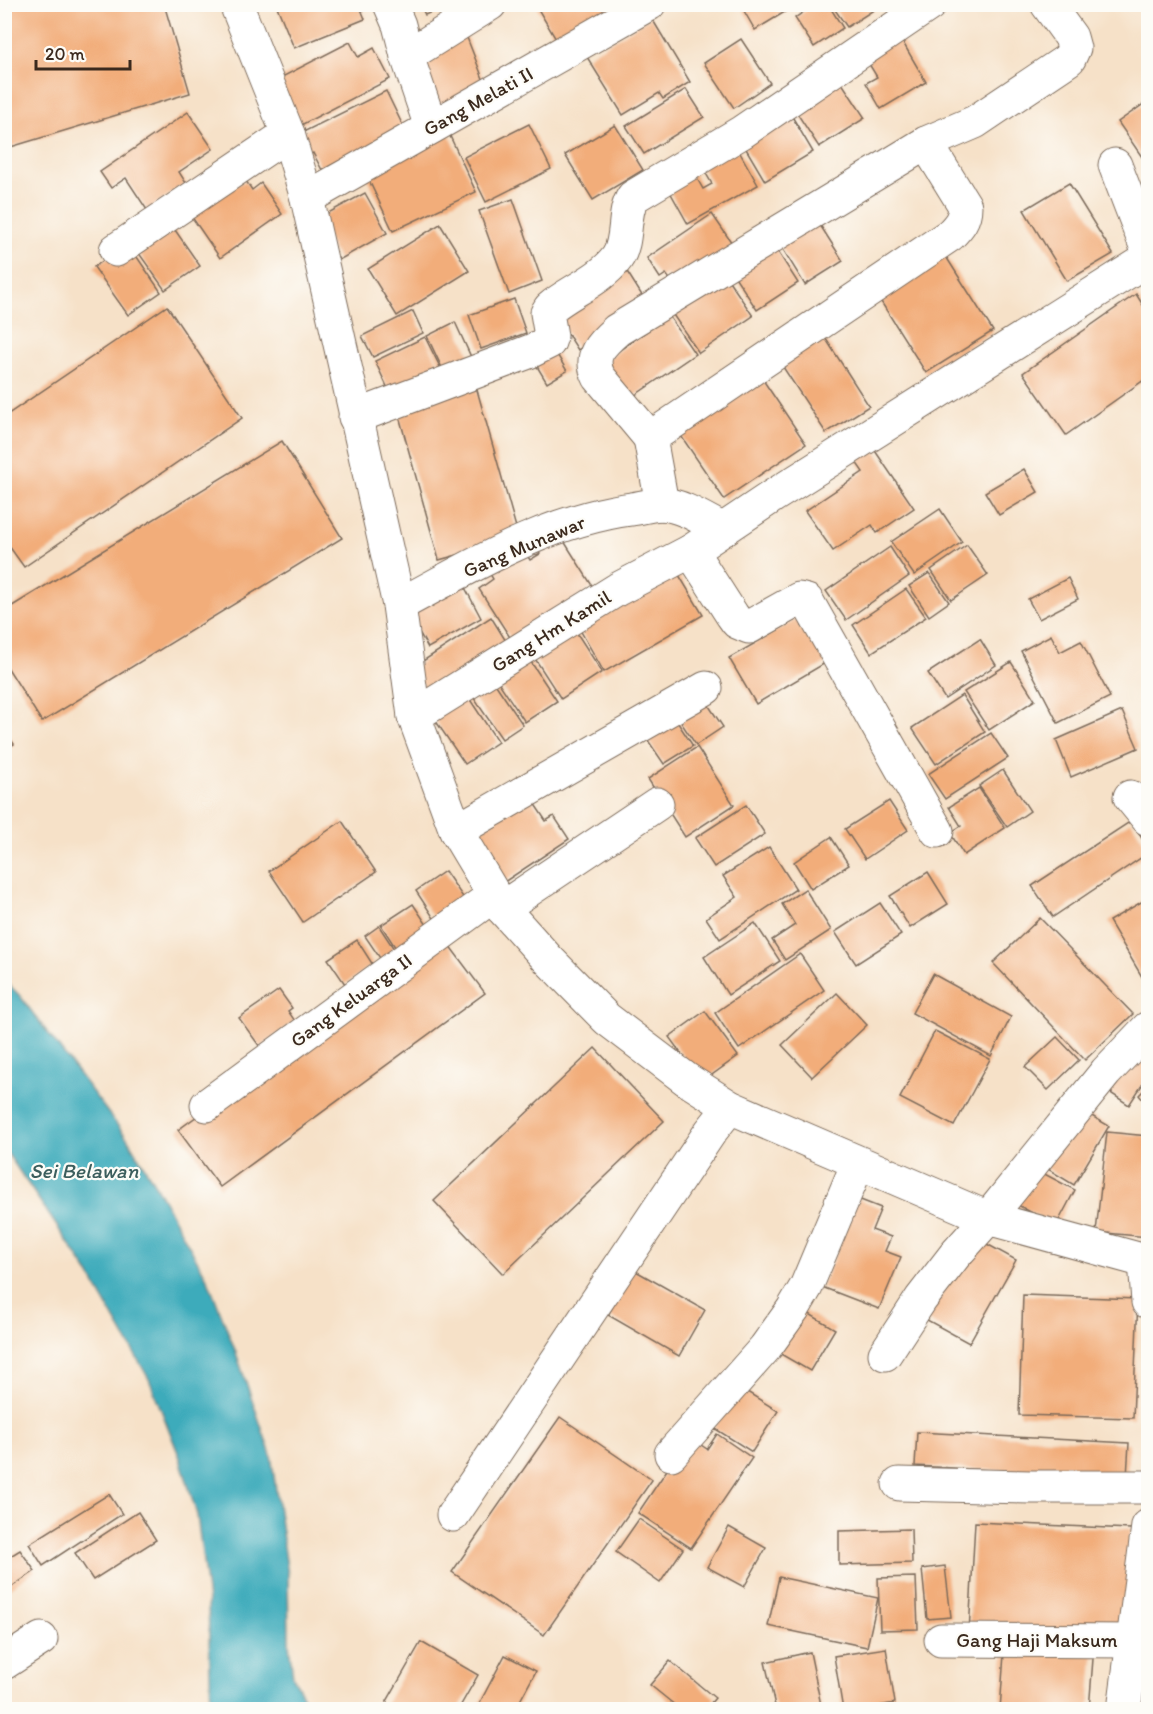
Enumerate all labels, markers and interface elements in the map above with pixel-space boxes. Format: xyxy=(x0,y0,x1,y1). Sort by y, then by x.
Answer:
scale bar xyxy=(36,33,130,71)
text: 20 m xyxy=(45,43,85,65)
street label: Gang Melati II xyxy=(419,61,537,141)
street label: Gang Munawar xyxy=(459,509,589,583)
street label: Gang Hm Kamil xyxy=(487,585,615,677)
street label: Gang Keluarga II xyxy=(285,948,417,1052)
water label: Sei Belawan xyxy=(30,1158,139,1183)
street label: Gang Haji Maksum xyxy=(956,1628,1118,1652)

